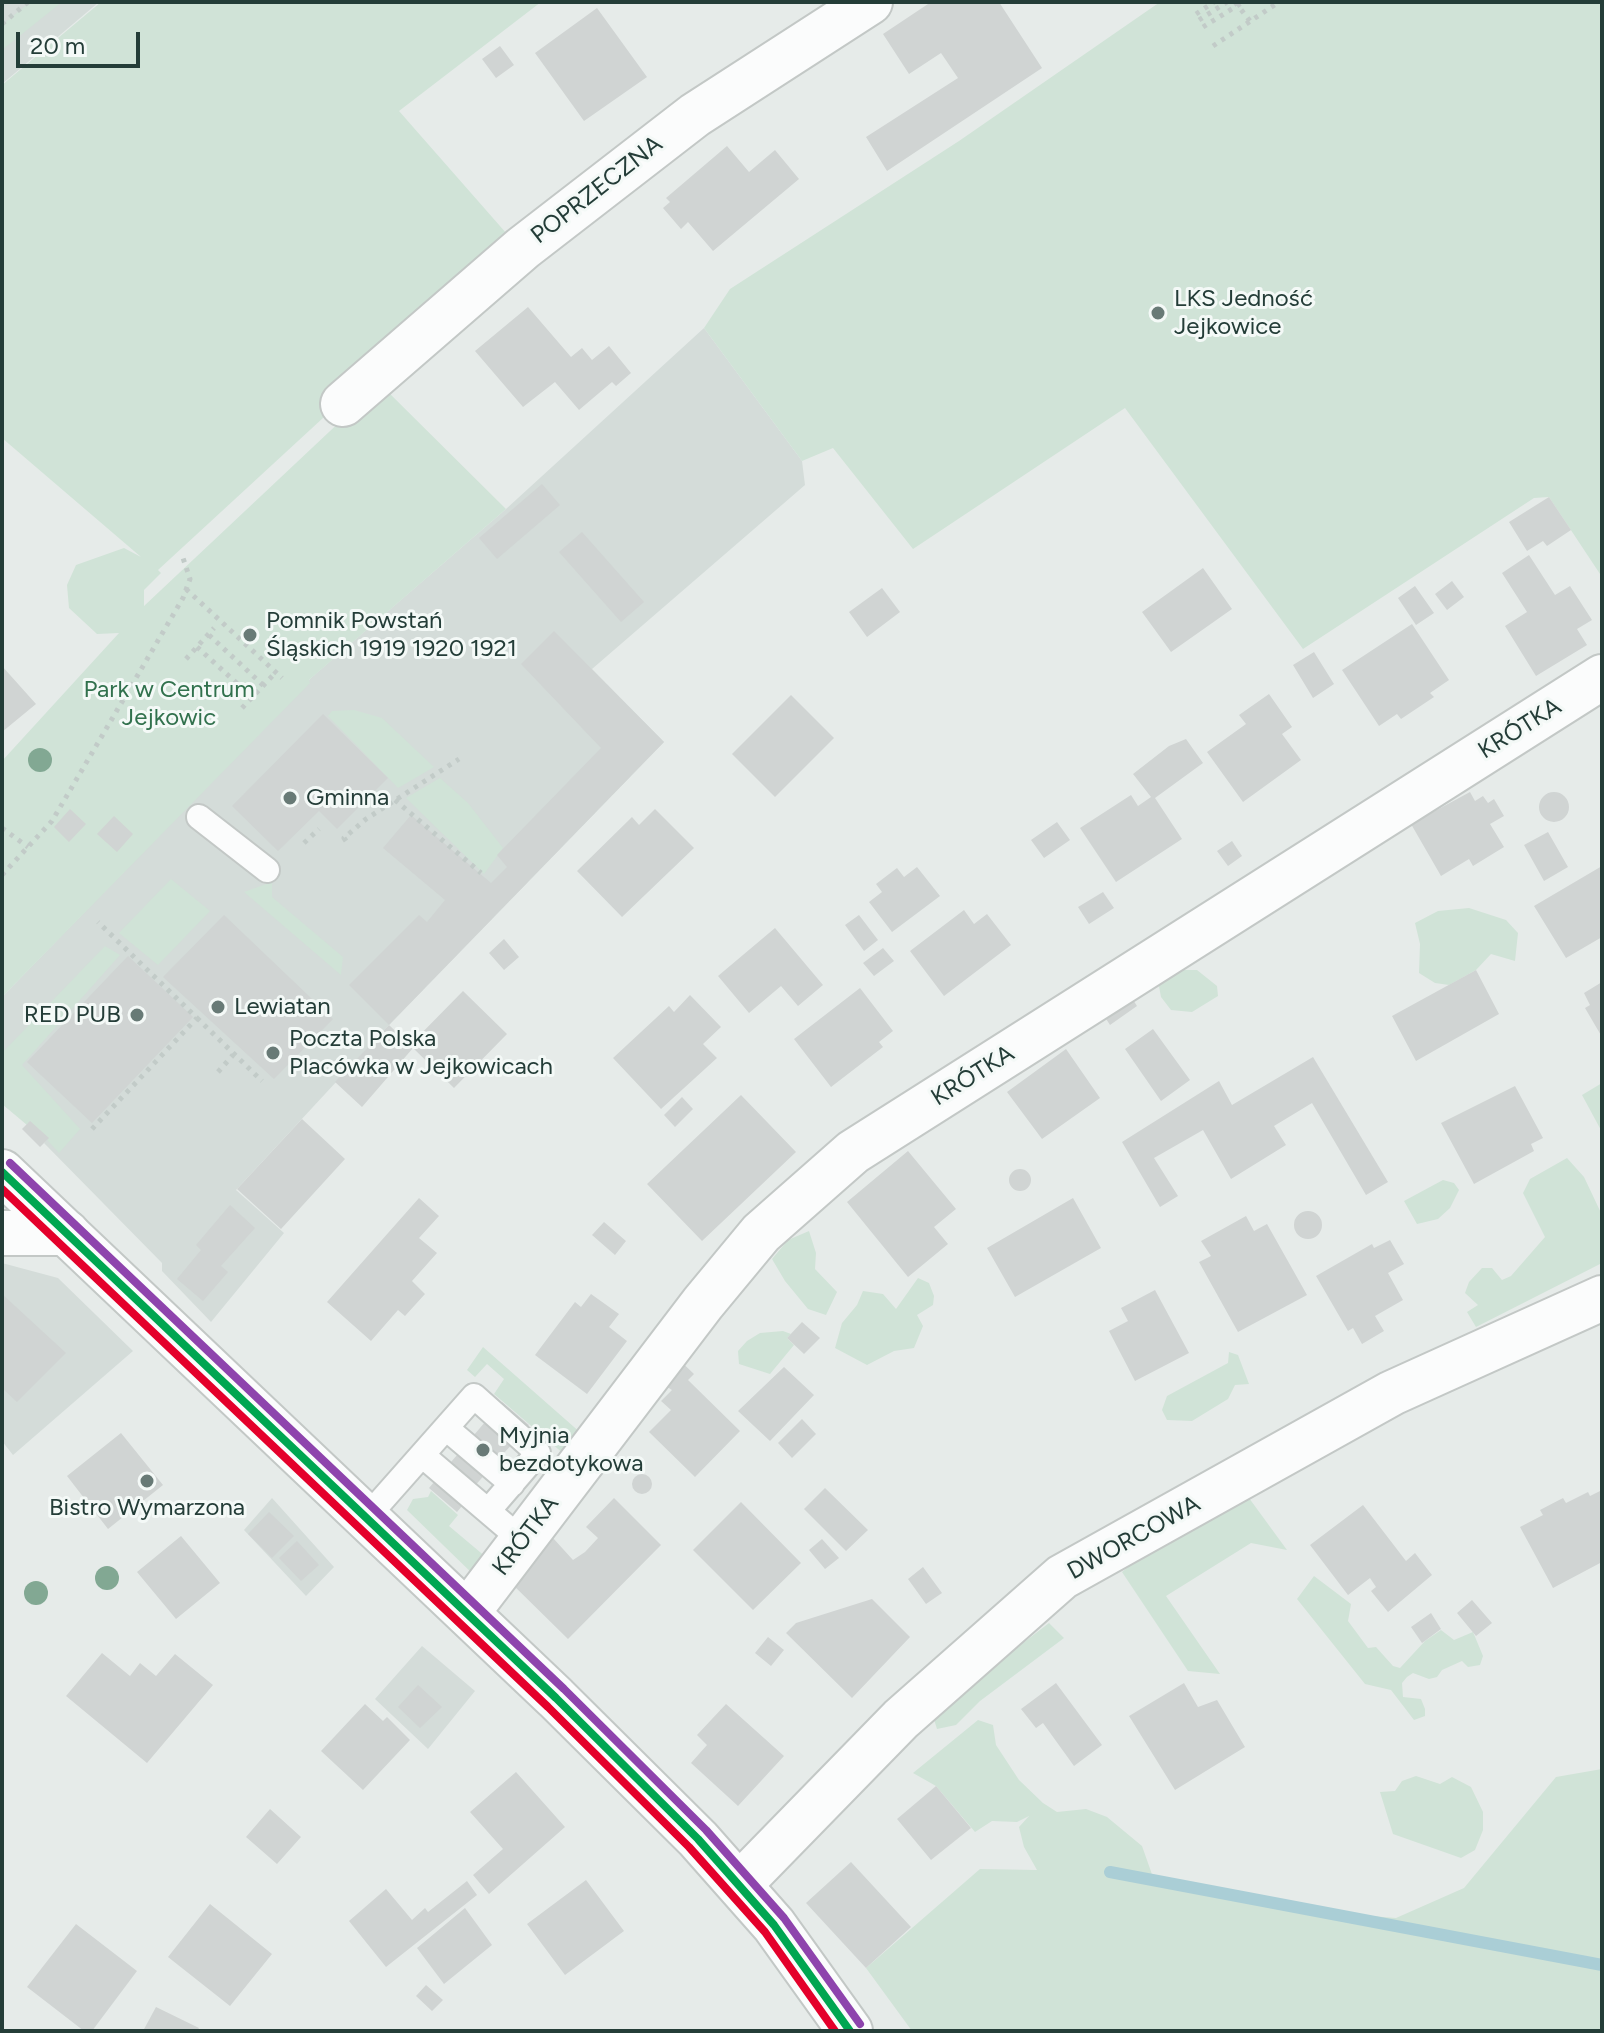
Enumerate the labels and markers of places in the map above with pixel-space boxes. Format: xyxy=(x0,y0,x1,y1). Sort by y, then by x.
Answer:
place label: LKS Jedność Jejkowice xyxy=(1174,285,1313,341)
marker: LKS Jedność Jejkowice xyxy=(1149,304,1167,322)
place label: Pomnik Powstań Śląskich 1919 1920 1921 xyxy=(266,607,517,663)
marker: Pomnik Powstań Śląskich 1919 1920 1921 xyxy=(241,626,259,644)
place label: Gminna xyxy=(306,784,389,812)
marker: Gminna xyxy=(281,789,299,807)
place label: Lewiatan xyxy=(234,993,331,1021)
marker: Lewiatan xyxy=(209,998,227,1016)
place label: RED PUB xyxy=(24,1001,121,1029)
marker: RED PUB xyxy=(128,1006,146,1024)
place label: Poczta Polska Placówka w Jejkowicach xyxy=(289,1025,553,1081)
marker: Poczta Polska Placówka w Jejkowicach xyxy=(264,1044,282,1062)
place label: Myjnia bezdotykowa xyxy=(499,1422,643,1478)
marker: Myjnia bezdotykowa xyxy=(474,1441,492,1459)
marker: Bistro Wymarzona xyxy=(138,1472,156,1490)
place label: Bistro Wymarzona xyxy=(49,1494,245,1522)

